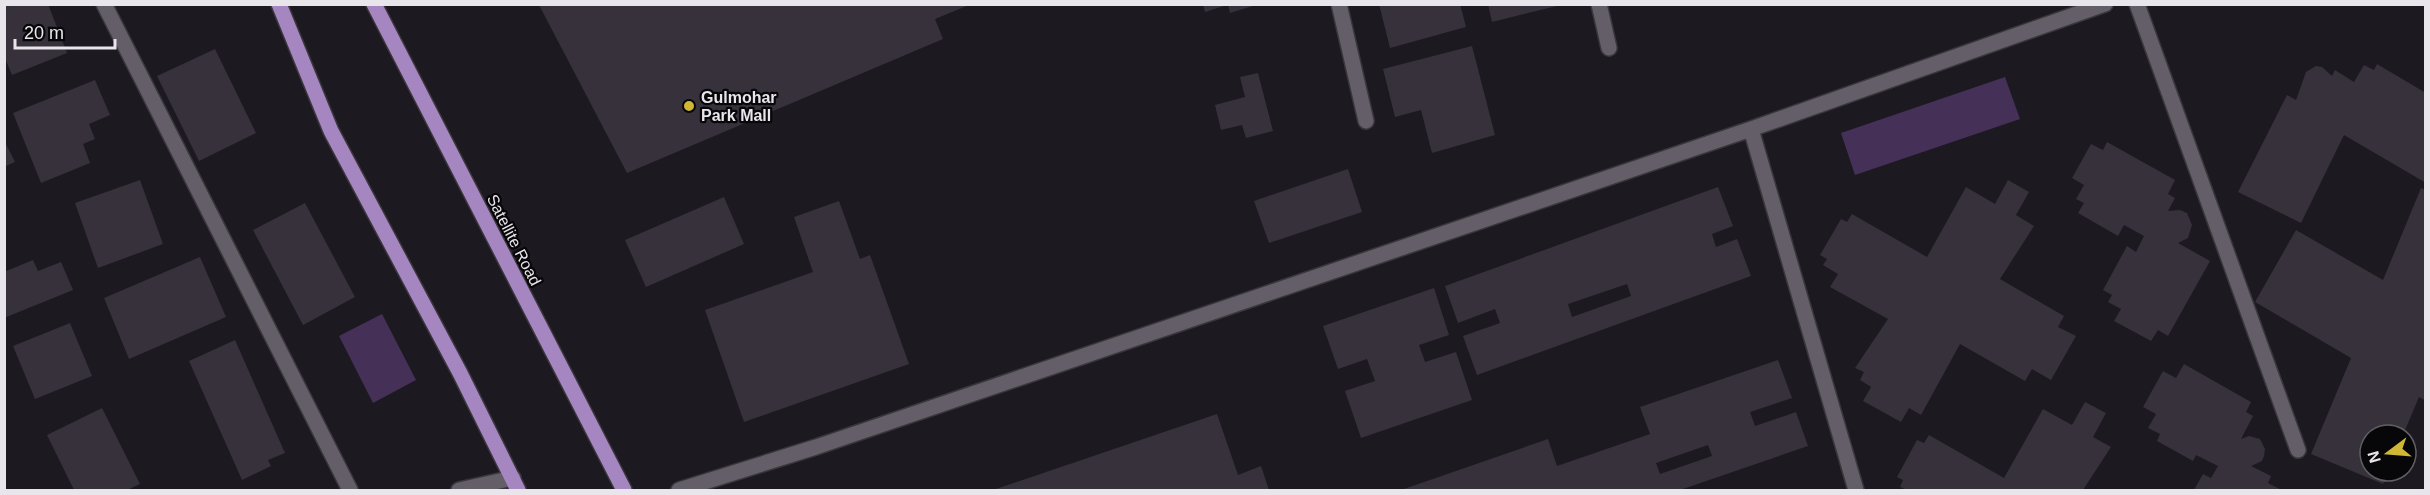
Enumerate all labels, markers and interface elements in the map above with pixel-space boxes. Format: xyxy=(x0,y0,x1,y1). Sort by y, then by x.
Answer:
scale bar xyxy=(15,12,116,50)
text: 20 m xyxy=(24,23,64,43)
place label: Gulmohar Park Mall xyxy=(701,89,777,124)
marker: Gulmohar Park Mall xyxy=(682,99,696,113)
street label: Satellite Road xyxy=(484,192,544,288)
north arrow xyxy=(2358,423,2418,483)
text: N xyxy=(2364,449,2384,465)

